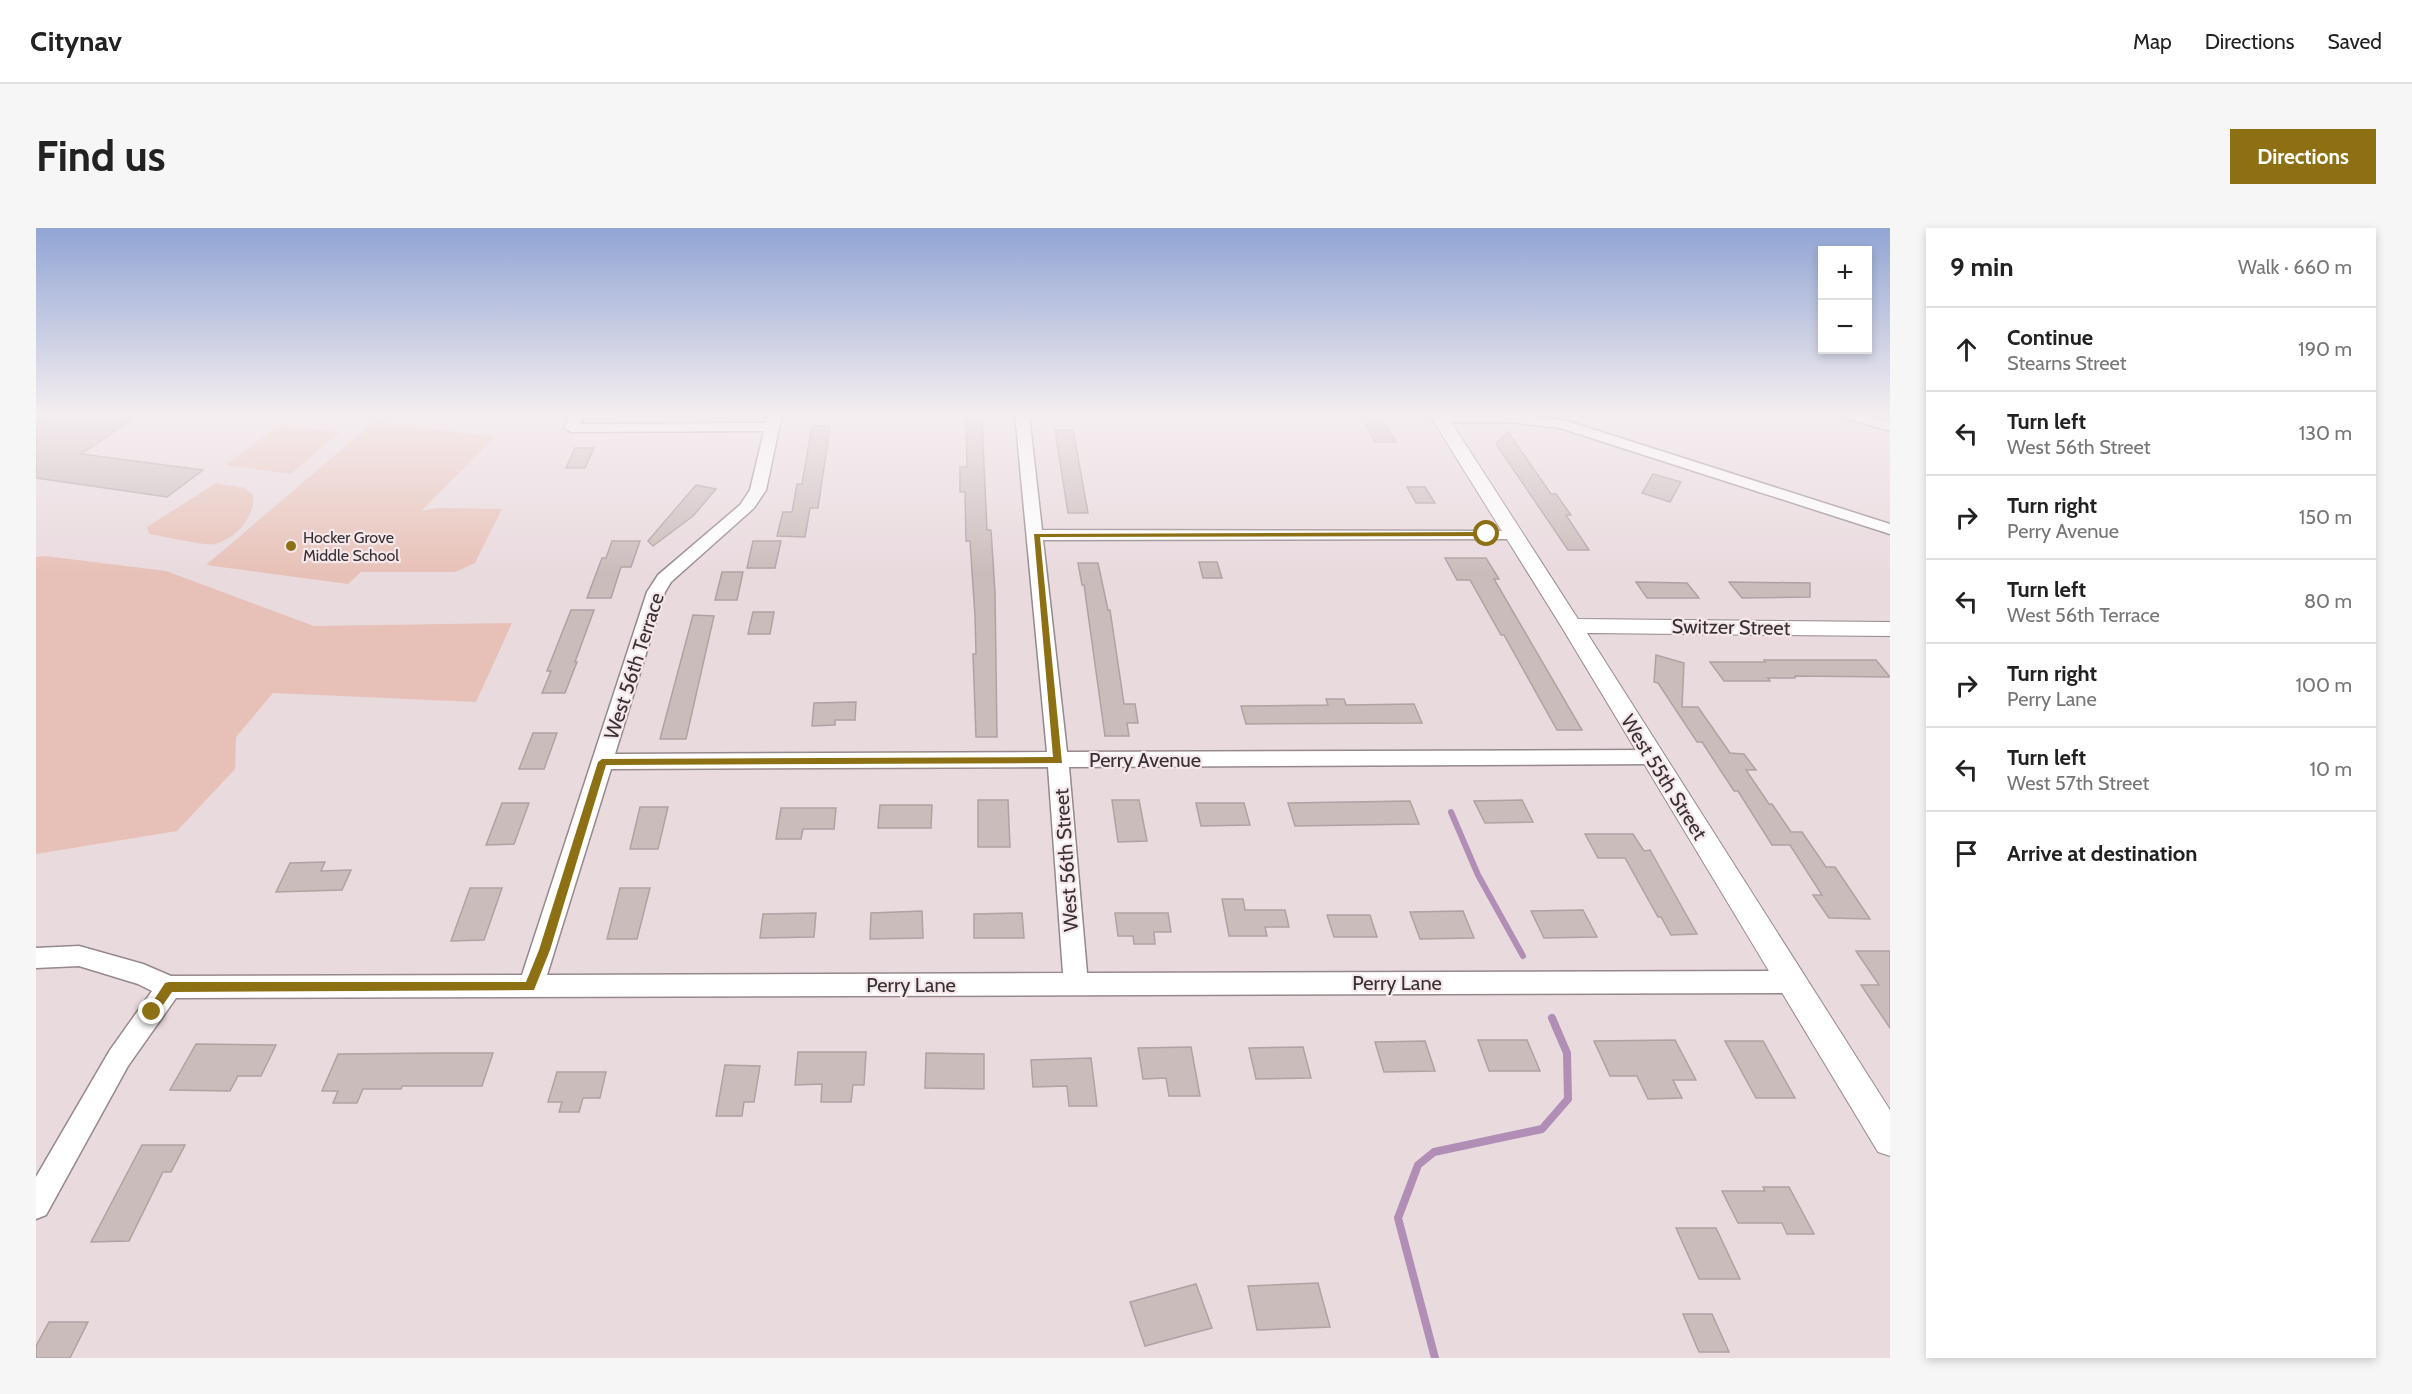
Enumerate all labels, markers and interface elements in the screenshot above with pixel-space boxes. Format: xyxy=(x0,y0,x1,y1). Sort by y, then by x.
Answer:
text: Citynav xyxy=(30,24,122,58)
text: Map xyxy=(2133,29,2172,54)
text: Directions xyxy=(2205,29,2294,54)
text: Saved xyxy=(2327,29,2382,54)
button: Directions xyxy=(2230,129,2376,184)
text: Find us xyxy=(36,130,165,182)
map controls xyxy=(1818,246,1872,354)
button: + xyxy=(1818,246,1872,300)
text: 9 min xyxy=(1950,251,2014,283)
text: Walk · 660 m xyxy=(2238,255,2352,279)
button: − xyxy=(1818,300,1872,354)
text: Continue xyxy=(2007,324,2093,351)
icon: ahead xyxy=(1950,333,1983,366)
text: 190 m xyxy=(2298,337,2352,361)
text: Stearns Street xyxy=(2007,351,2127,375)
text: Turn left xyxy=(2007,408,2086,435)
icon: left xyxy=(1950,417,1983,450)
text: 130 m xyxy=(2299,421,2352,445)
text: West 56th Street xyxy=(2007,435,2151,459)
text: Turn right xyxy=(2007,492,2097,519)
icon: right xyxy=(1950,501,1983,534)
text: 150 m xyxy=(2299,505,2352,529)
text: Perry Avenue xyxy=(2007,519,2119,543)
route start xyxy=(1473,520,1499,546)
place label: Hocker Grove Middle School xyxy=(303,528,399,565)
marker: Hocker Grove Middle School xyxy=(284,539,298,553)
text: Turn left xyxy=(2007,576,2086,603)
icon: left xyxy=(1950,585,1983,618)
text: 80 m xyxy=(2304,589,2352,613)
street label: West 56th Terrace xyxy=(599,590,669,742)
text: West 56th Terrace xyxy=(2007,603,2160,627)
street label: Switzer Street xyxy=(1672,614,1791,640)
text: Turn right xyxy=(2007,660,2097,687)
icon: right xyxy=(1950,669,1983,702)
text: 100 m xyxy=(2296,673,2352,697)
text: Perry Lane xyxy=(2007,687,2097,711)
street label: West 55th Street xyxy=(1616,710,1712,844)
text: Turn left xyxy=(2007,744,2086,771)
street label: Perry Avenue xyxy=(1089,748,1201,772)
icon: left xyxy=(1950,753,1983,786)
text: 10 m xyxy=(2309,757,2352,781)
text: West 57th Street xyxy=(2007,771,2149,795)
street label: West 56th Street xyxy=(1049,787,1083,932)
icon: arrive xyxy=(1950,837,1983,870)
text: Arrive at destination xyxy=(2007,840,2197,867)
street label: Perry Lane xyxy=(1352,971,1442,995)
street label: Perry Lane xyxy=(866,973,956,997)
route end xyxy=(138,998,164,1024)

